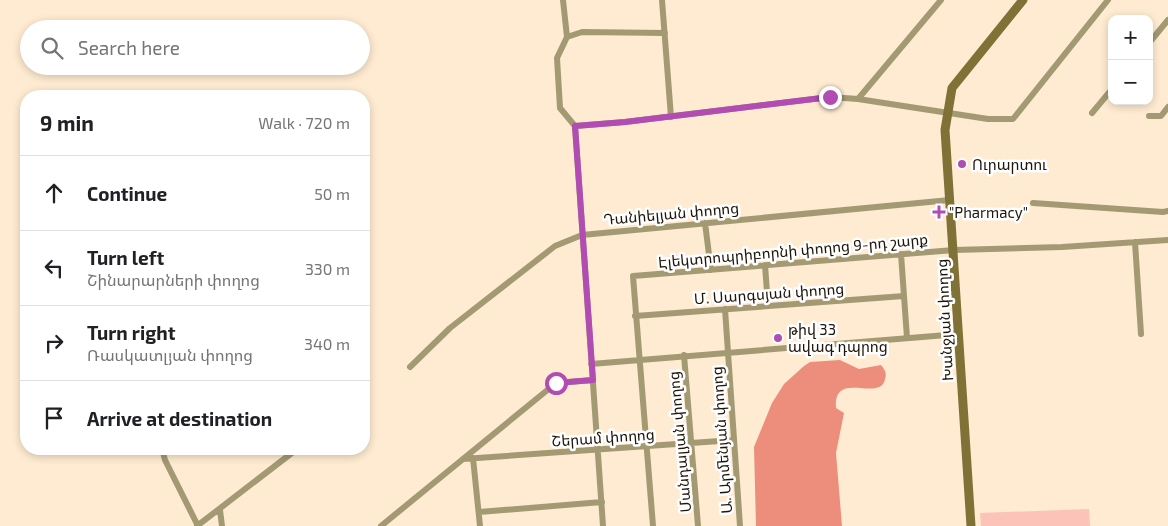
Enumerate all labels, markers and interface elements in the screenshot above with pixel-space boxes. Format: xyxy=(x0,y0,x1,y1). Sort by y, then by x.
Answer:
map controls xyxy=(1108,15,1153,105)
button: + xyxy=(1108,15,1153,60)
search box xyxy=(20,20,370,75)
icon: search xyxy=(38,34,66,62)
text: Search here xyxy=(78,36,180,59)
button: − xyxy=(1108,60,1153,105)
route end xyxy=(819,86,842,109)
text: 9 min xyxy=(40,110,94,135)
text: Walk · 720 m xyxy=(258,113,350,132)
place label: Ուրարտու xyxy=(972,155,1047,174)
marker: Ուրարտու xyxy=(956,158,968,170)
icon: ahead xyxy=(40,179,68,207)
text: Continue xyxy=(87,182,167,205)
text: 50 m xyxy=(314,184,350,203)
street label: Դանիելյան փողոց xyxy=(602,198,740,229)
place label: "Pharmacy" xyxy=(949,203,1028,221)
marker: "Pharmacy" xyxy=(933,206,945,218)
street label: Էլեկտրոպրիբորնի փողոց 9-րդ շարք xyxy=(657,229,929,272)
text: Turn left xyxy=(87,246,164,269)
icon: left xyxy=(40,254,68,282)
street label: Խանջյան փողոց xyxy=(932,258,957,382)
text: 330 m xyxy=(305,259,350,278)
text: Շինարարների փողոց xyxy=(87,270,260,289)
street label: Մ. Սարգսյան փողոց xyxy=(693,279,845,308)
place label: թիվ 33 ավագ դպրոց xyxy=(788,320,888,356)
text: Turn right xyxy=(87,321,175,344)
icon: right xyxy=(40,329,68,357)
marker: թիվ 33 ավագ դպրոց xyxy=(772,332,784,344)
text: 340 m xyxy=(304,334,350,353)
text: Ռասկատլյան փողոց xyxy=(87,345,253,364)
street label: Ա. Արմենյան փողոց xyxy=(707,366,736,514)
street label: Մանդալյան փողոց xyxy=(664,370,695,513)
route start xyxy=(545,372,568,395)
icon: arrive xyxy=(40,404,68,432)
text: Arrive at destination xyxy=(87,407,272,430)
street label: Շերամ փողոց xyxy=(551,424,655,451)

